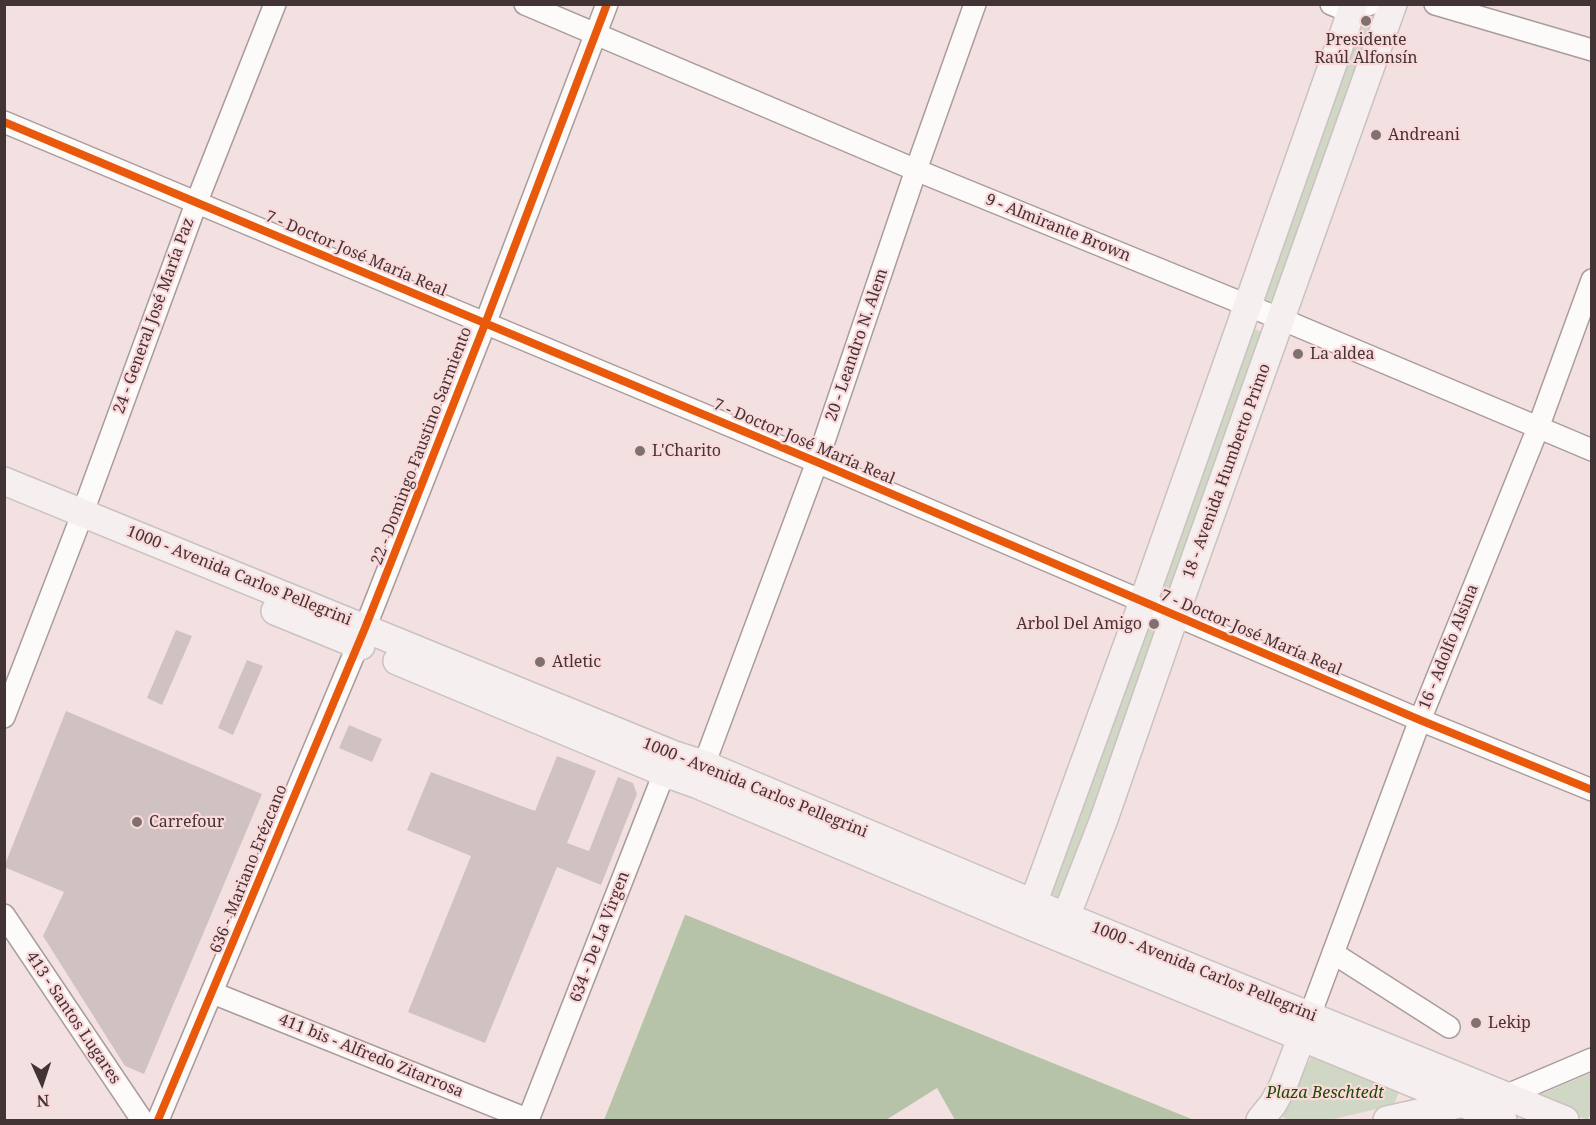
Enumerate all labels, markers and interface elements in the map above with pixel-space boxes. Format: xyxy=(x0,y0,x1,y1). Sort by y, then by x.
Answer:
marker: Presidente Raúl Alfonsín xyxy=(1359,14,1373,28)
place label: Presidente Raúl Alfonsín xyxy=(1314,30,1418,68)
place label: Andreani xyxy=(1388,125,1460,145)
marker: Andreani xyxy=(1369,128,1383,142)
street label: 9 - Almirante Brown xyxy=(983,190,1133,266)
street label: 7 - Doctor José María Real xyxy=(262,207,450,301)
street label: 24 - General José María Paz xyxy=(110,215,198,417)
street label: 20 - Leandro N. Alem xyxy=(822,266,892,424)
street label: 22 - Domingo Faustino Sarmiento xyxy=(368,324,476,568)
place label: La aldea xyxy=(1310,344,1374,364)
marker: La aldea xyxy=(1291,347,1305,361)
street label: 18 - Avenida Humberto Primo xyxy=(1179,361,1275,581)
street label: 7 - Doctor José María Real xyxy=(710,395,898,489)
place label: L'Charito xyxy=(652,441,721,461)
marker: L'Charito xyxy=(633,444,647,458)
street label: 1000 - Avenida Carlos Pellegrini xyxy=(124,522,354,630)
street label: 16 - Adolfo Alsina xyxy=(1415,582,1483,712)
street label: 7 - Doctor José María Real xyxy=(1157,586,1345,680)
place label: Arbol Del Amigo xyxy=(1016,614,1142,634)
marker: Arbol Del Amigo xyxy=(1147,617,1161,631)
place label: Atletic xyxy=(552,652,601,672)
marker: Atletic xyxy=(533,655,547,669)
street label: 1000 - Avenida Carlos Pellegrini xyxy=(640,734,870,842)
street label: 636 - Mariano Erézcano xyxy=(206,782,292,956)
place label: Carrefour xyxy=(149,812,224,832)
marker: Carrefour xyxy=(130,815,144,829)
street label: 634 - De La Virgen xyxy=(566,869,634,1005)
street label: 1000 - Avenida Carlos Pellegrini xyxy=(1089,918,1319,1026)
street label: 413 - Santos Lugares xyxy=(22,948,124,1088)
street label: 411 bis - Alfredo Zitarrosa xyxy=(276,1010,466,1102)
place label: Lekip xyxy=(1488,1013,1531,1033)
marker: Lekip xyxy=(1469,1016,1483,1030)
north arrow xyxy=(12,1053,72,1113)
park label: Plaza Beschtedt xyxy=(1266,1083,1384,1103)
text: N xyxy=(36,1090,50,1112)

